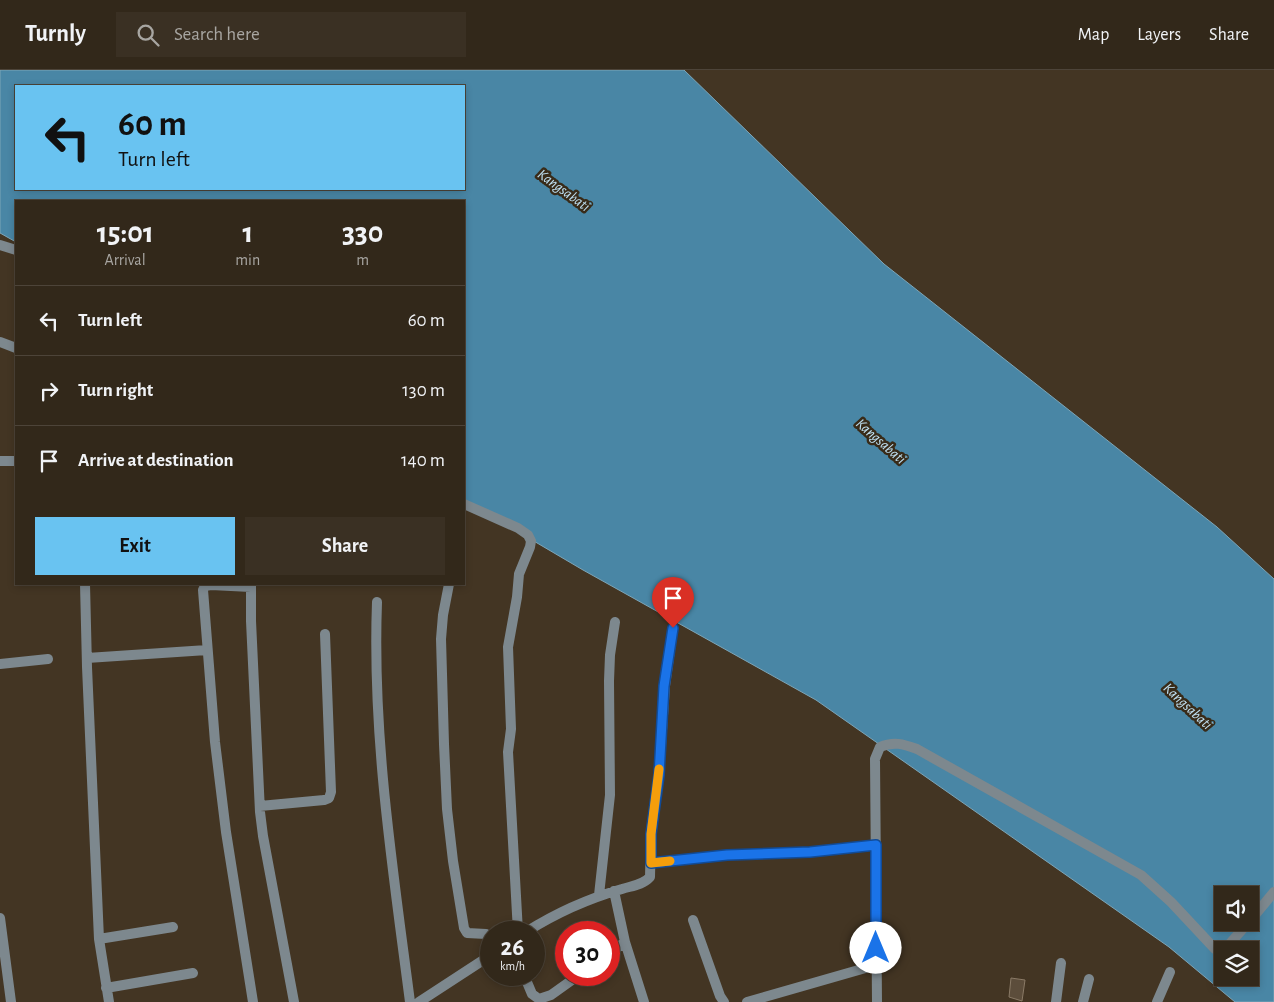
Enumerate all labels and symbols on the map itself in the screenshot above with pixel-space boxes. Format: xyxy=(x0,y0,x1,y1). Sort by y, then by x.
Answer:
water label: Kangsabati xyxy=(535,167,593,214)
water label: Kangsabati xyxy=(853,416,908,467)
pin xyxy=(652,577,694,628)
water label: Kangsabati xyxy=(1160,680,1215,732)
speed limit sign: 30 xyxy=(555,921,620,986)
position arrow xyxy=(849,921,901,973)

